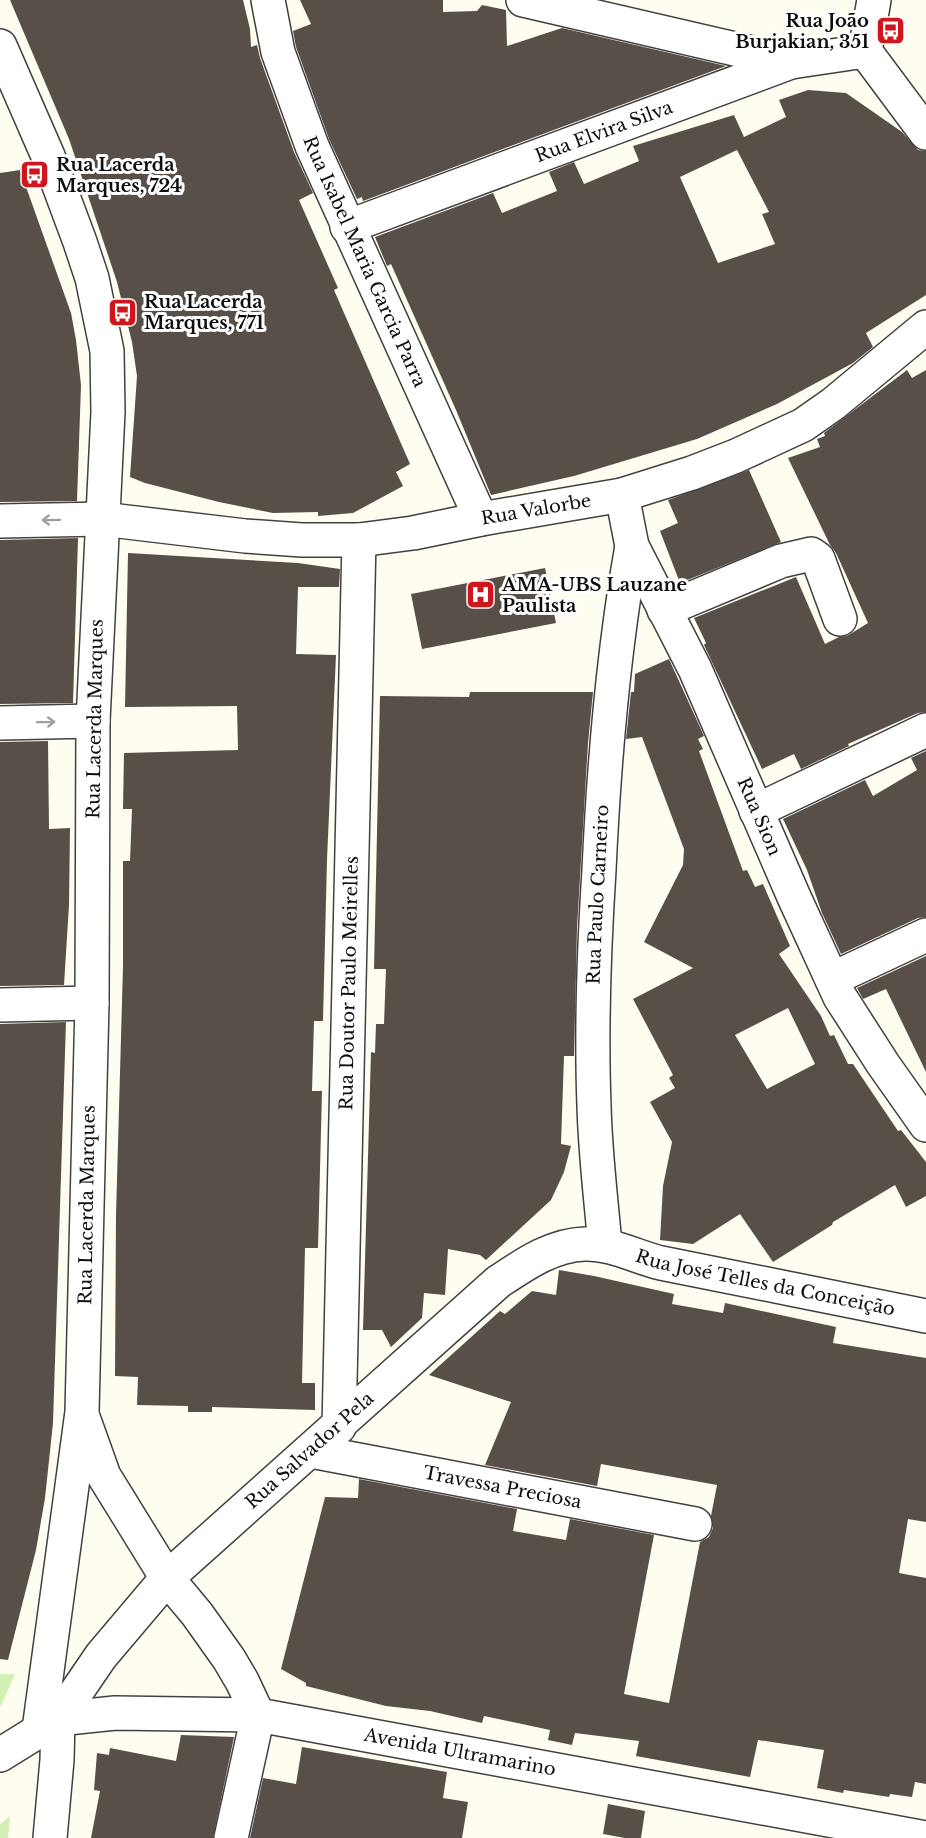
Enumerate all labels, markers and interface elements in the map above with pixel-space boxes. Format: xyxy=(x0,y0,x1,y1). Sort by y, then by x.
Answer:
place label: Rua João Burjakian, 351 xyxy=(735,10,869,53)
bus stop icon: Rua João Burjakian, 351 xyxy=(874,15,906,47)
street label: Rua Elvira Silva xyxy=(532,96,676,167)
street label: Rua Isabel Maria Garcia Parra xyxy=(298,133,431,391)
place label: Rua Lacerda Marques, 724 xyxy=(56,154,182,197)
bus stop icon: Rua Lacerda Marques, 724 xyxy=(19,159,51,191)
place label: Rua Lacerda Marques, 771 xyxy=(144,291,264,334)
bus stop icon: Rua Lacerda Marques, 771 xyxy=(107,296,139,328)
street label: Rua Valorbe xyxy=(480,489,593,530)
one-way arrow xyxy=(42,514,62,526)
place label: AMA-UBS Lauzane Paulista xyxy=(501,574,687,617)
hospital icon: AMA-UBS Lauzane Paulista xyxy=(465,579,497,611)
street label: Rua Lacerda Marques xyxy=(82,619,108,819)
one-way arrow xyxy=(36,716,56,728)
street label: Rua Sion xyxy=(732,774,786,859)
street label: Rua Paulo Carneiro xyxy=(583,804,614,985)
street label: Rua Doutor Paulo Meirelles xyxy=(335,856,363,1111)
street label: Rua Lacerda Marques xyxy=(74,1105,100,1305)
street label: Rua José Telles da Conceição xyxy=(633,1245,897,1320)
street label: Rua Salvador Pela xyxy=(241,1387,378,1514)
street label: Travessa Preciosa xyxy=(422,1462,583,1513)
street label: Avenida Ultramarino xyxy=(361,1724,558,1781)

